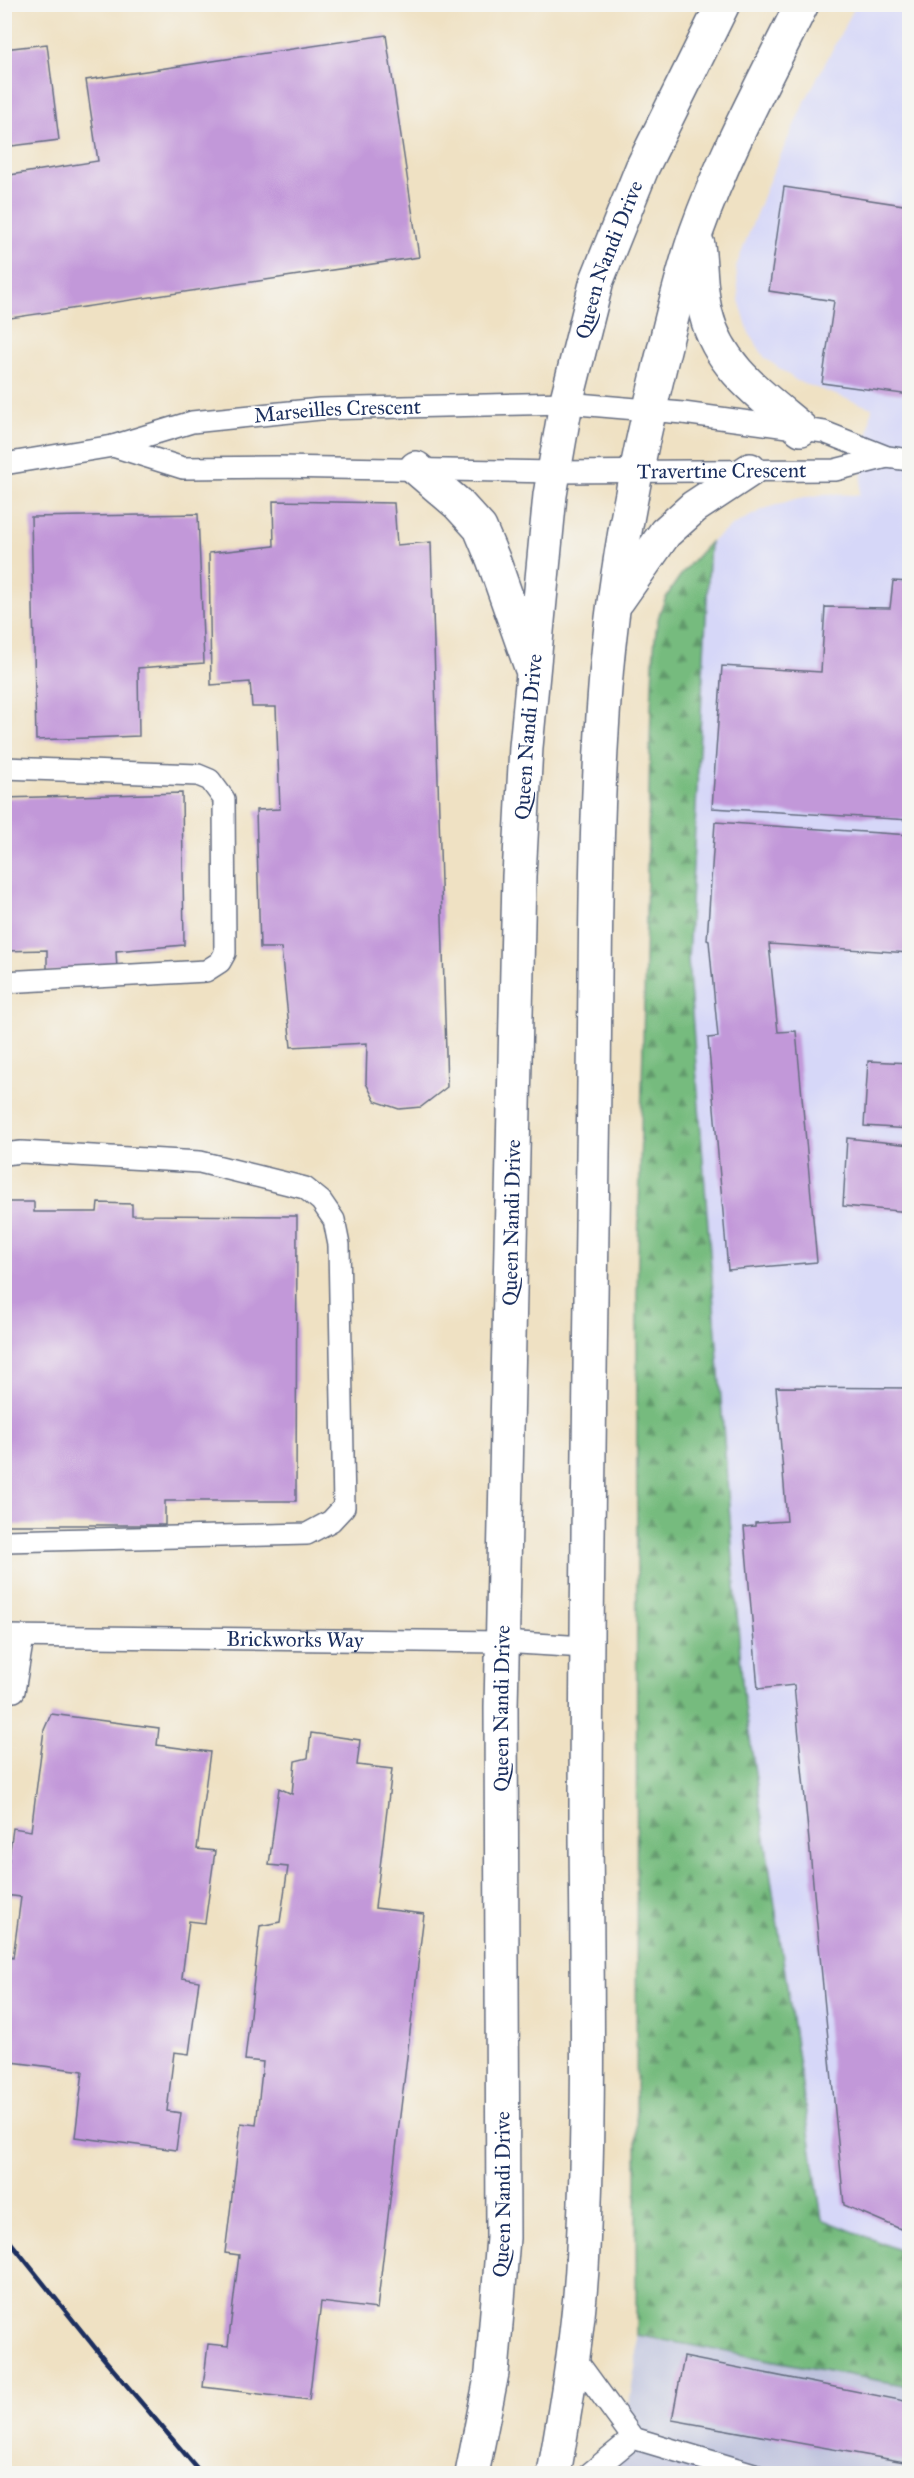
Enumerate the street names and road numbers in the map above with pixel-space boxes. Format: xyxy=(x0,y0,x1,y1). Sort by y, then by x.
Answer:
street label: Queen Nandi Drive xyxy=(570,176,649,342)
street label: Marseilles Crescent xyxy=(252,394,422,429)
street label: Travertine Crescent xyxy=(637,457,807,484)
street label: Queen Nandi Drive xyxy=(509,652,548,821)
street label: Queen Nandi Drive xyxy=(497,1139,526,1306)
street label: Queen Nandi Drive xyxy=(488,1625,516,1792)
street label: Brickworks Way xyxy=(226,1626,365,1653)
street label: Queen Nandi Drive xyxy=(487,2111,516,2279)

